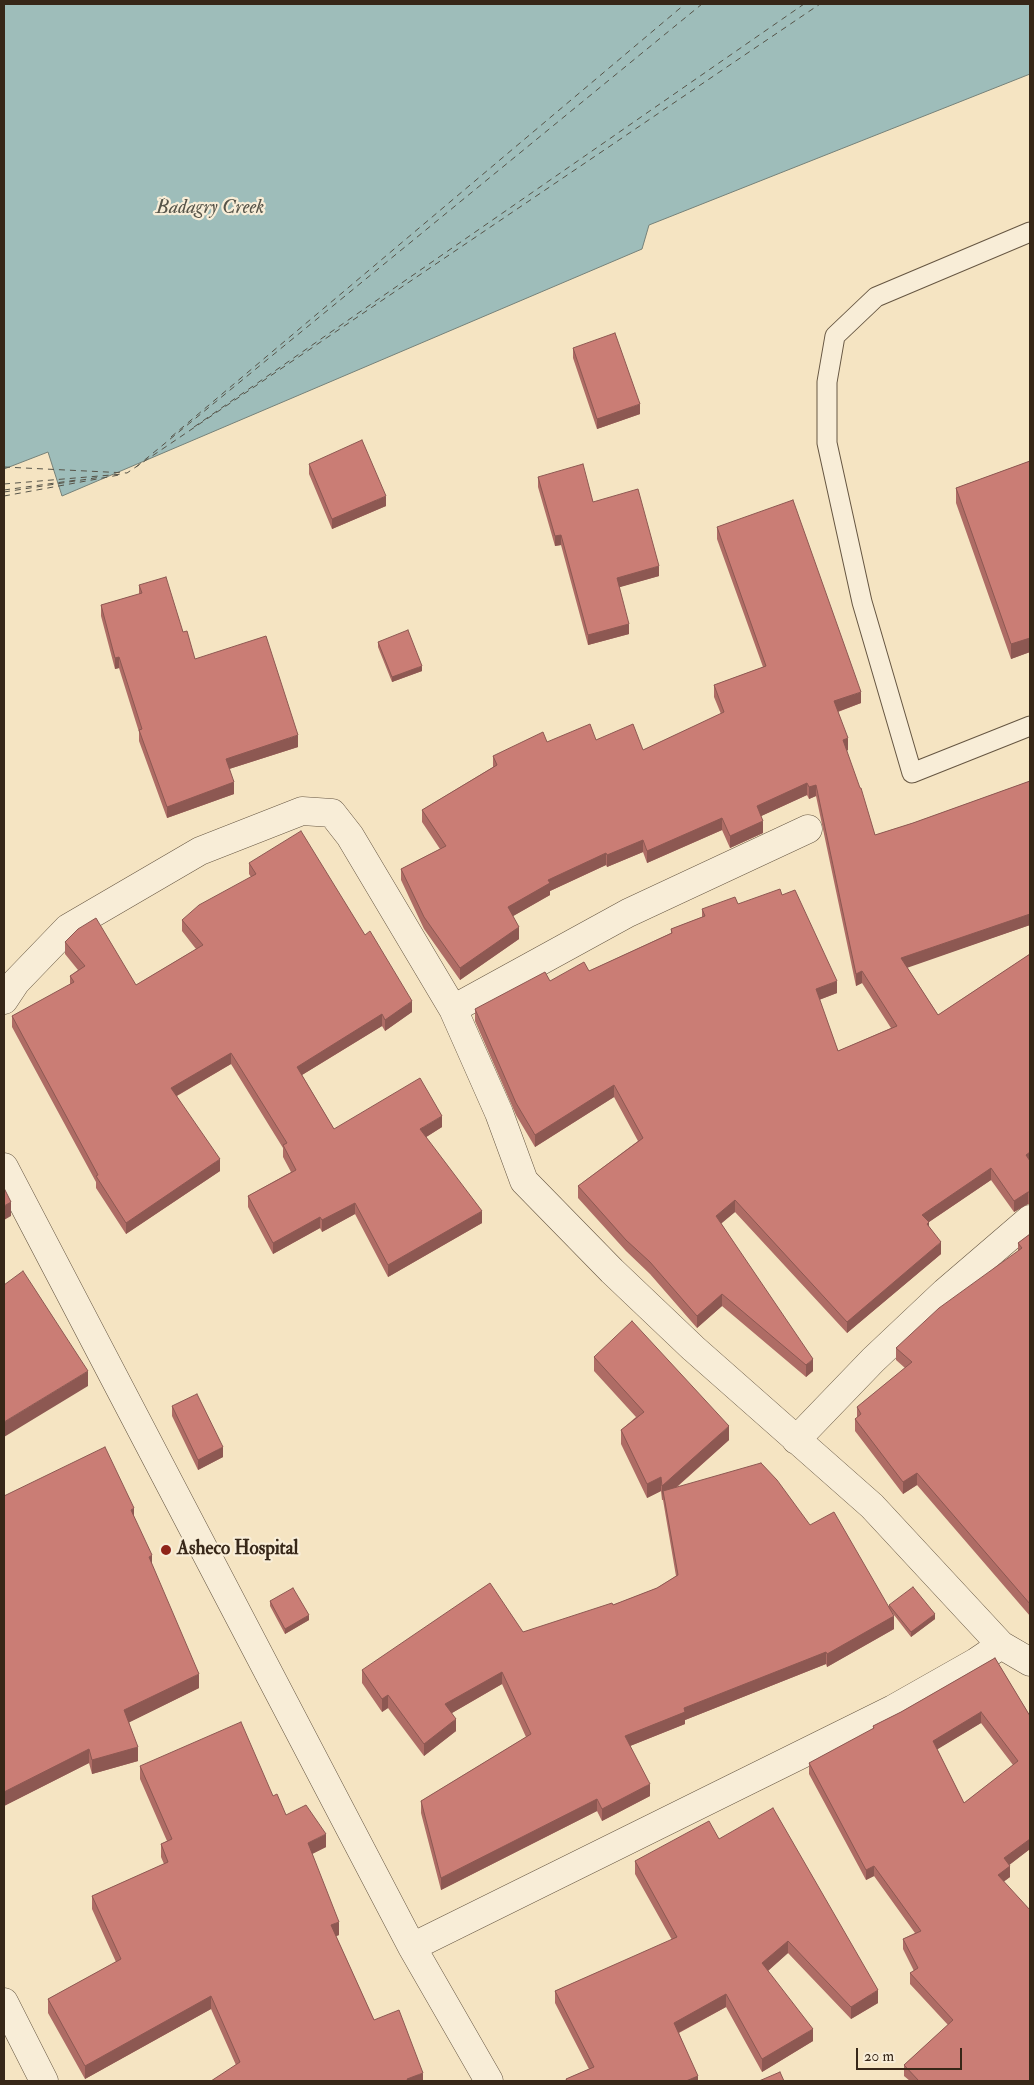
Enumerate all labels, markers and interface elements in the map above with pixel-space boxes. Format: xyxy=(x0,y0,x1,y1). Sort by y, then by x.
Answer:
water label: Badagry Creek xyxy=(156,197,264,221)
place label: Asheco Hospital xyxy=(177,1539,298,1561)
marker: Asheco Hospital xyxy=(159,1543,173,1557)
scale bar xyxy=(859,2038,965,2070)
text: 20 m xyxy=(864,2047,894,2066)

